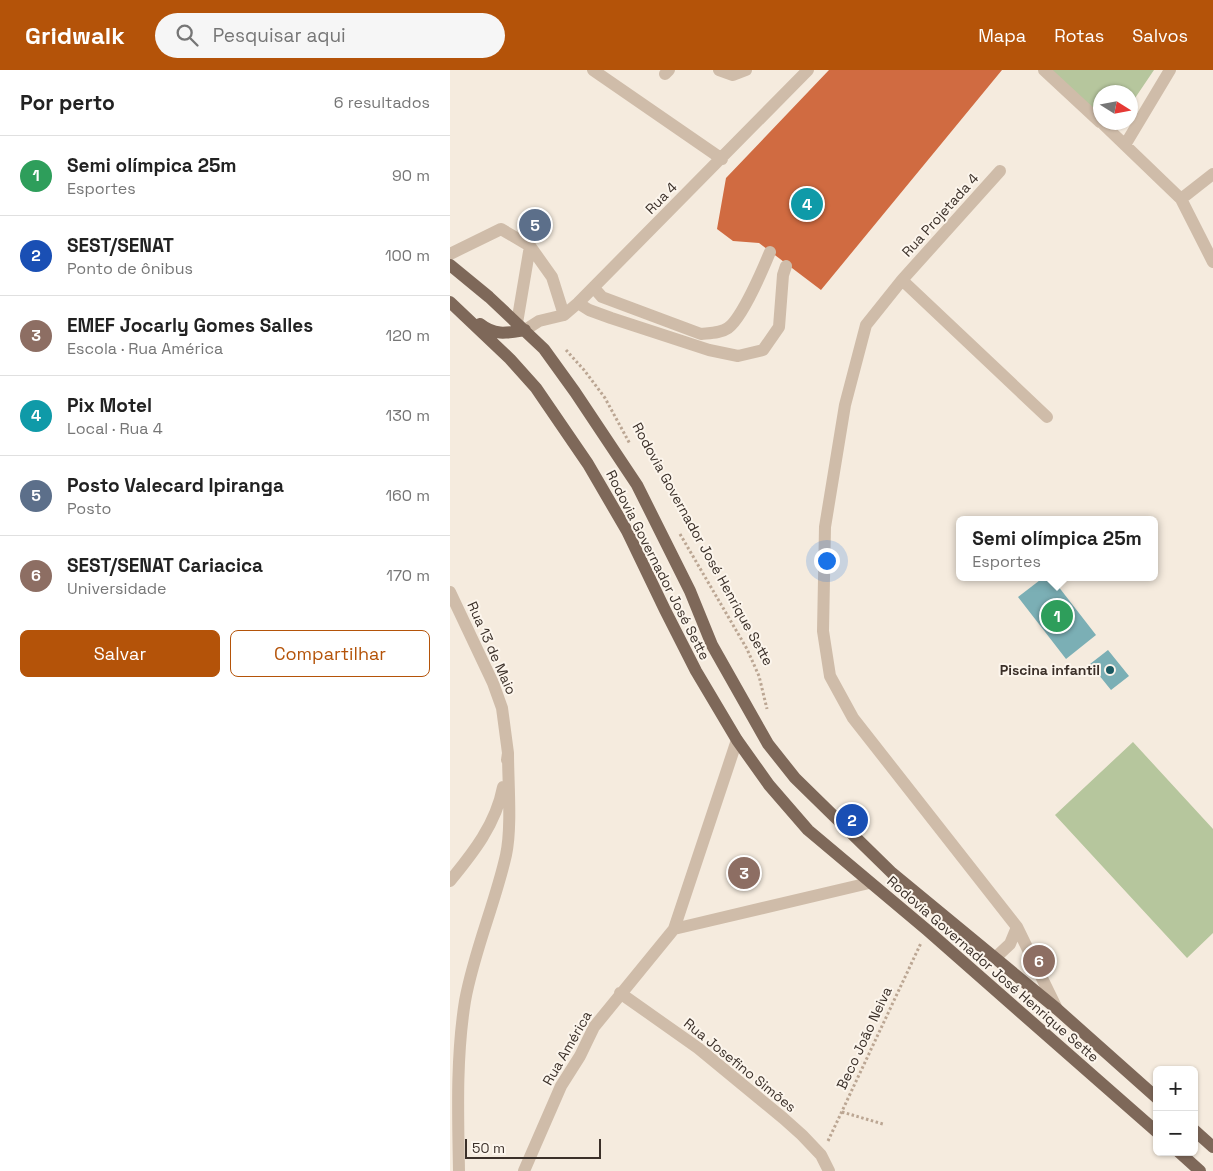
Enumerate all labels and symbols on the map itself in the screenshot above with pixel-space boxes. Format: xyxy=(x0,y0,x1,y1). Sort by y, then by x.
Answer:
north arrow xyxy=(1093,85,1138,130)
street label: Rua Projetada 4 xyxy=(898,169,982,261)
street label: Rua 4 xyxy=(641,178,681,218)
pin: 4 xyxy=(791,185,823,223)
pin: 5 xyxy=(519,206,551,244)
street label: Rodovia Governador José Henrique Sette xyxy=(628,419,778,669)
street label: Rodovia Governador José Sette xyxy=(602,467,714,663)
your location xyxy=(814,548,840,574)
pin: 1 xyxy=(1041,597,1073,635)
street label: Rua 13 de Maio xyxy=(463,599,521,697)
place label: Piscina infantil xyxy=(1000,661,1100,679)
marker: Piscina infantil xyxy=(1104,664,1116,676)
pin: 2 xyxy=(836,801,868,839)
pin: 3 xyxy=(728,854,760,892)
street label: Rodovia Governador José Henrique Sette xyxy=(883,872,1103,1066)
pin: 6 xyxy=(1023,942,1055,980)
street label: Beco João Neiva xyxy=(832,984,896,1092)
street label: Rua América xyxy=(538,1007,596,1089)
street label: Rua Josefino Simões xyxy=(680,1014,800,1116)
scale bar xyxy=(465,1136,601,1159)

